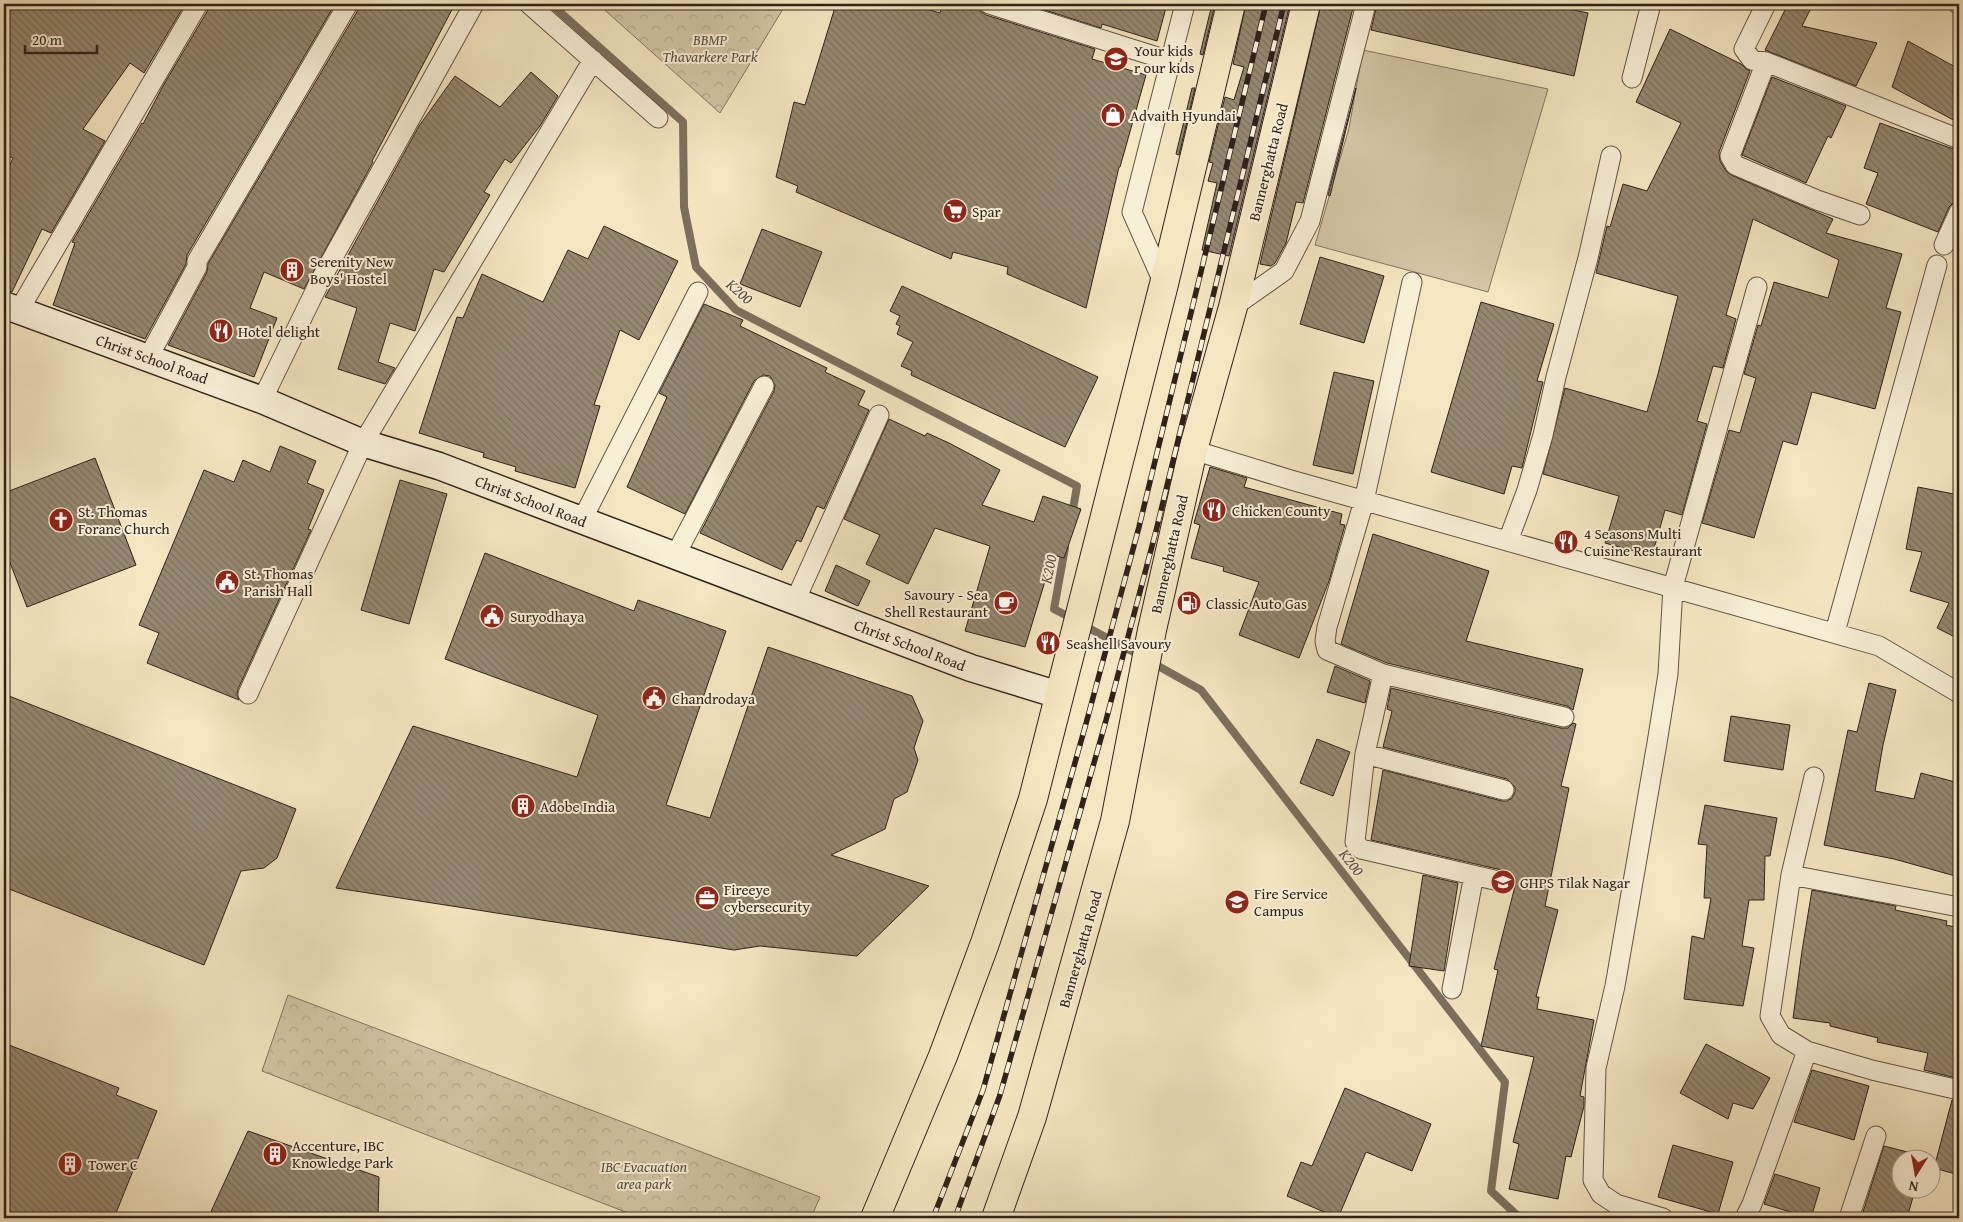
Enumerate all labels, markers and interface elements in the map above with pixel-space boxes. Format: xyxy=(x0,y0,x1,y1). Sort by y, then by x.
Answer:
scale bar xyxy=(25,22,98,54)
text: 20 m xyxy=(32,29,63,50)
park label: BBMP Thavarkere Park xyxy=(662,29,758,67)
place label: Your kids r our kids xyxy=(1134,40,1195,78)
school or university icon: Your kids r our kids xyxy=(1103,46,1129,72)
street label: Bannerghatta Road xyxy=(1243,101,1293,223)
shop icon: Advaith Hyundai xyxy=(1100,102,1126,128)
place label: Advaith Hyundai xyxy=(1130,105,1236,126)
supermarket icon: Spar xyxy=(942,198,968,224)
place label: Spar xyxy=(972,201,1001,222)
place label: Serenity New Boys' Hostel xyxy=(310,251,394,289)
building icon: Serenity New Boys' Hostel xyxy=(279,257,305,283)
water label: K200 xyxy=(720,272,759,310)
restaurant icon: Hotel delight xyxy=(208,318,234,344)
place label: Hotel delight xyxy=(238,321,321,342)
street label: Christ School Road xyxy=(93,329,211,389)
street label: Christ School Road xyxy=(472,470,590,532)
street label: Bannerghatta Road xyxy=(1145,493,1193,615)
restaurant icon: Chicken County xyxy=(1201,497,1227,523)
place label: Chicken County xyxy=(1232,500,1331,521)
place label: St. Thomas Forane Church xyxy=(78,501,170,539)
church icon: St. Thomas Forane Church xyxy=(48,507,74,533)
place label: 4 Seasons Multi Cuisine Restaurant xyxy=(1584,523,1703,561)
restaurant icon: 4 Seasons Multi Cuisine Restaurant xyxy=(1553,529,1579,555)
water label: K200 xyxy=(1033,552,1063,587)
place label: St. Thomas Parish Hall xyxy=(244,563,313,601)
public building icon: St. Thomas Parish Hall xyxy=(214,569,240,595)
place label: Savoury - Sea Shell Restaurant xyxy=(885,584,989,622)
cafe icon: Savoury - Sea Shell Restaurant xyxy=(993,590,1019,616)
fuel station icon: Classic Auto Gas xyxy=(1176,590,1202,616)
place label: Classic Auto Gas xyxy=(1206,593,1307,614)
public building icon: Suryodhaya xyxy=(479,603,505,629)
place label: Suryodhaya xyxy=(510,606,584,627)
street label: Christ School Road xyxy=(851,614,969,676)
restaurant icon: Seashell Savoury xyxy=(1035,630,1061,656)
place label: Seashell Savoury xyxy=(1066,633,1172,654)
public building icon: Chandrodaya xyxy=(641,685,667,711)
place label: Chandrodaya xyxy=(672,688,755,709)
building icon: Adobe India xyxy=(510,793,536,819)
place label: Adobe India xyxy=(540,796,615,817)
water label: K200 xyxy=(1333,842,1371,881)
school or university icon: GHPS Tilak Nagar xyxy=(1490,869,1516,895)
place label: GHPS Tilak Nagar xyxy=(1520,872,1630,893)
place label: Fireeye cybersecurity xyxy=(724,879,811,917)
place label: Fire Service Campus xyxy=(1254,883,1328,921)
office icon: Fireeye cybersecurity xyxy=(694,885,720,911)
street label: Bannerghatta Road xyxy=(1053,888,1107,1010)
school or university icon: Fire Service Campus xyxy=(1224,889,1250,915)
place label: Accenture, IBC Knowledge Park xyxy=(292,1135,394,1173)
building icon: Accenture, IBC Knowledge Park xyxy=(262,1141,288,1167)
north arrow xyxy=(1890,1150,1940,1200)
building icon: Tower C xyxy=(57,1151,83,1177)
place label: Tower C xyxy=(88,1154,138,1175)
park label: IBC Evacuation area park xyxy=(601,1156,688,1194)
text: N xyxy=(1906,1176,1920,1197)

